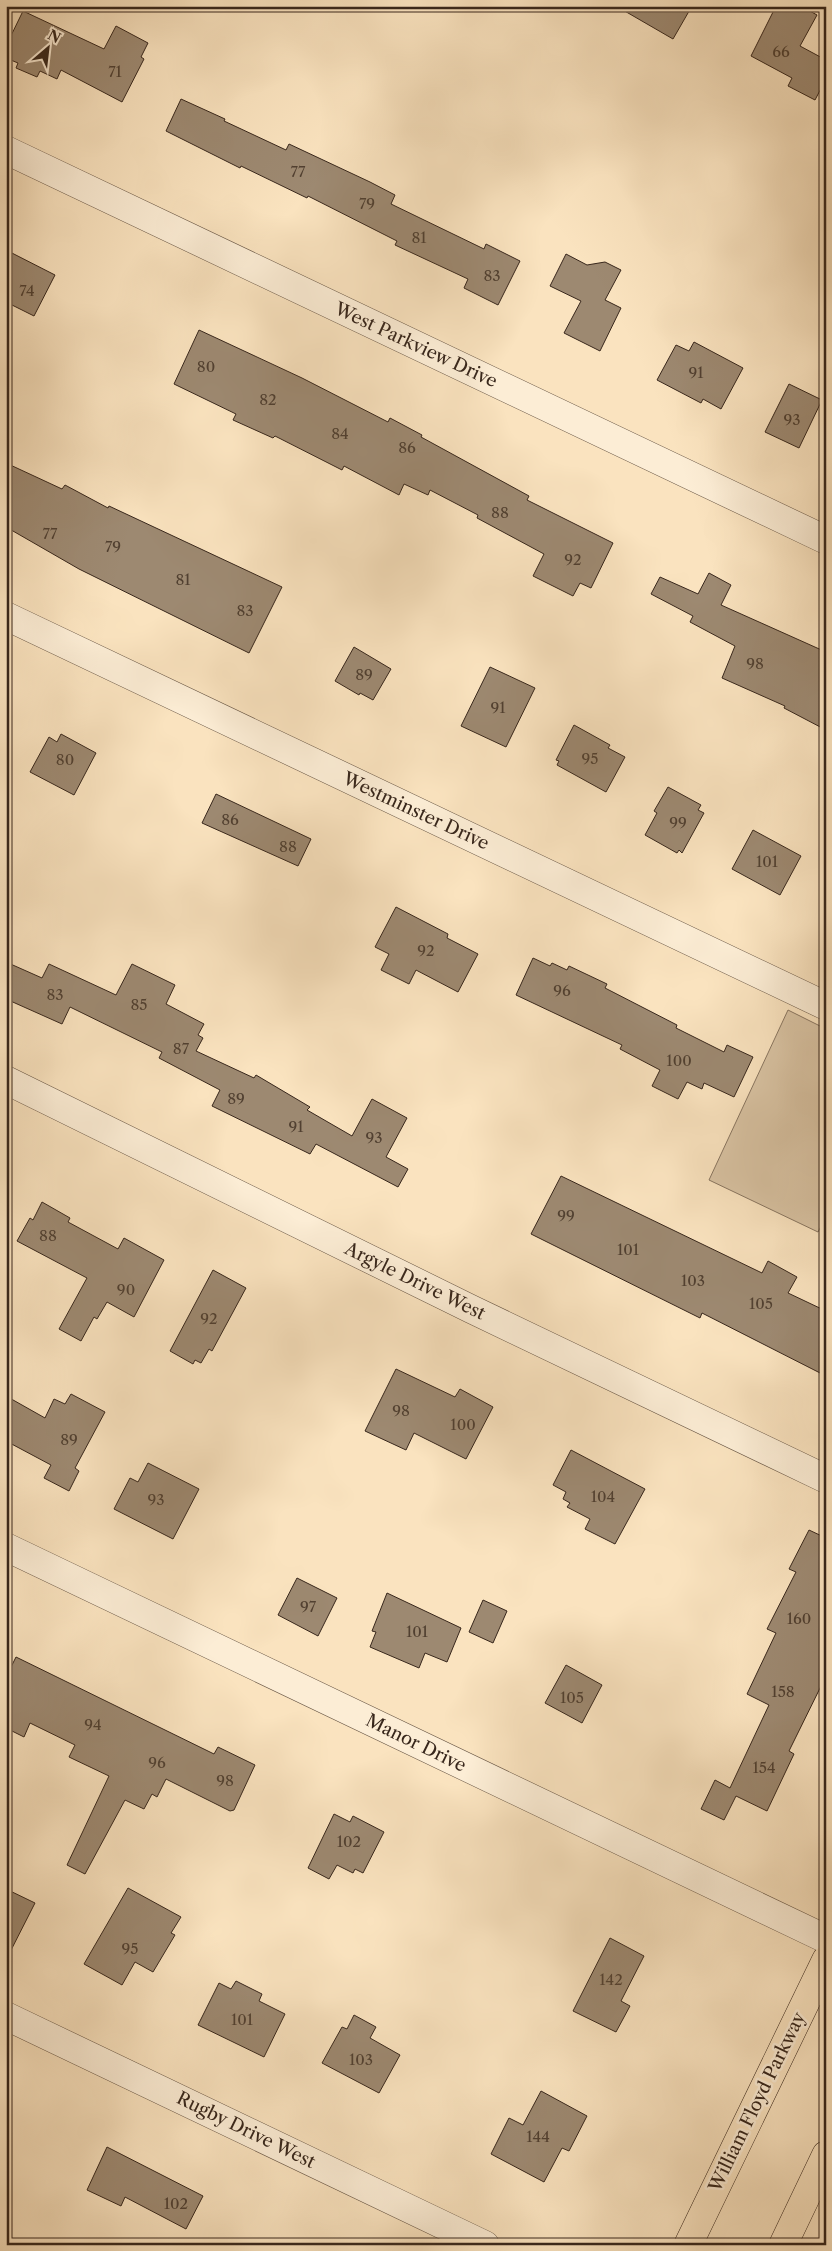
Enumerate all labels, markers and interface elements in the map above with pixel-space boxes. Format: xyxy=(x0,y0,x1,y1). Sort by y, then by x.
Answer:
north arrow xyxy=(22,22,72,72)
text: N xyxy=(45,26,64,47)
house number: 66 xyxy=(772,42,790,61)
house number: 71 xyxy=(108,62,123,81)
house number: 77 xyxy=(291,162,306,181)
house number: 79 xyxy=(359,194,375,213)
house number: 81 xyxy=(411,228,427,247)
house number: 83 xyxy=(483,266,501,285)
house number: 74 xyxy=(19,281,35,300)
street label: West Parkview Drive xyxy=(330,297,501,392)
house number: 80 xyxy=(197,357,215,376)
house number: 91 xyxy=(688,363,704,382)
house number: 82 xyxy=(259,390,277,409)
house number: 93 xyxy=(783,410,801,429)
house number: 84 xyxy=(331,424,349,443)
house number: 86 xyxy=(398,438,416,457)
house number: 88 xyxy=(491,503,509,522)
house number: 77 xyxy=(43,524,58,543)
house number: 79 xyxy=(105,537,121,556)
house number: 92 xyxy=(564,550,582,569)
house number: 81 xyxy=(175,570,191,589)
house number: 83 xyxy=(236,601,254,620)
house number: 98 xyxy=(746,654,764,673)
house number: 89 xyxy=(355,665,373,684)
house number: 91 xyxy=(490,698,506,717)
house number: 95 xyxy=(582,749,598,768)
house number: 80 xyxy=(56,750,74,769)
street label: Westminster Drive xyxy=(338,767,493,855)
house number: 86 xyxy=(221,810,239,829)
house number: 99 xyxy=(669,813,687,832)
house number: 88 xyxy=(279,837,297,856)
house number: 101 xyxy=(756,852,779,871)
house number: 92 xyxy=(417,941,435,960)
house number: 96 xyxy=(553,981,571,1000)
house number: 83 xyxy=(46,985,64,1004)
house number: 85 xyxy=(130,995,148,1014)
house number: 87 xyxy=(173,1039,190,1058)
house number: 100 xyxy=(666,1051,692,1070)
house number: 89 xyxy=(227,1089,245,1108)
house number: 91 xyxy=(288,1117,304,1136)
house number: 93 xyxy=(365,1128,383,1147)
house number: 99 xyxy=(557,1206,575,1225)
house number: 88 xyxy=(39,1226,57,1245)
street label: Argyle Drive West xyxy=(340,1237,489,1325)
house number: 101 xyxy=(617,1240,640,1259)
house number: 103 xyxy=(681,1271,705,1290)
house number: 90 xyxy=(117,1280,135,1299)
house number: 105 xyxy=(749,1294,773,1313)
house number: 92 xyxy=(200,1309,218,1328)
house number: 98 xyxy=(392,1401,410,1420)
house number: 100 xyxy=(450,1415,476,1434)
house number: 89 xyxy=(60,1430,78,1449)
house number: 104 xyxy=(591,1487,615,1506)
house number: 93 xyxy=(147,1490,165,1509)
house number: 97 xyxy=(300,1597,317,1616)
house number: 160 xyxy=(787,1609,811,1628)
house number: 101 xyxy=(406,1622,429,1641)
house number: 158 xyxy=(771,1682,795,1701)
house number: 105 xyxy=(560,1688,584,1707)
street label: Manor Drive xyxy=(362,1709,470,1777)
house number: 94 xyxy=(84,1715,102,1734)
house number: 96 xyxy=(148,1753,166,1772)
house number: 154 xyxy=(752,1758,776,1777)
house number: 98 xyxy=(216,1771,234,1790)
house number: 102 xyxy=(337,1832,361,1851)
house number: 95 xyxy=(122,1939,138,1958)
house number: 142 xyxy=(599,1970,623,1989)
street label: William Floyd Parkway xyxy=(703,2008,811,2196)
house number: 101 xyxy=(231,2010,254,2029)
house number: 103 xyxy=(349,2050,373,2069)
street label: Rugby Drive West xyxy=(173,2087,320,2173)
house number: 144 xyxy=(526,2127,550,2146)
house number: 102 xyxy=(164,2194,188,2213)

